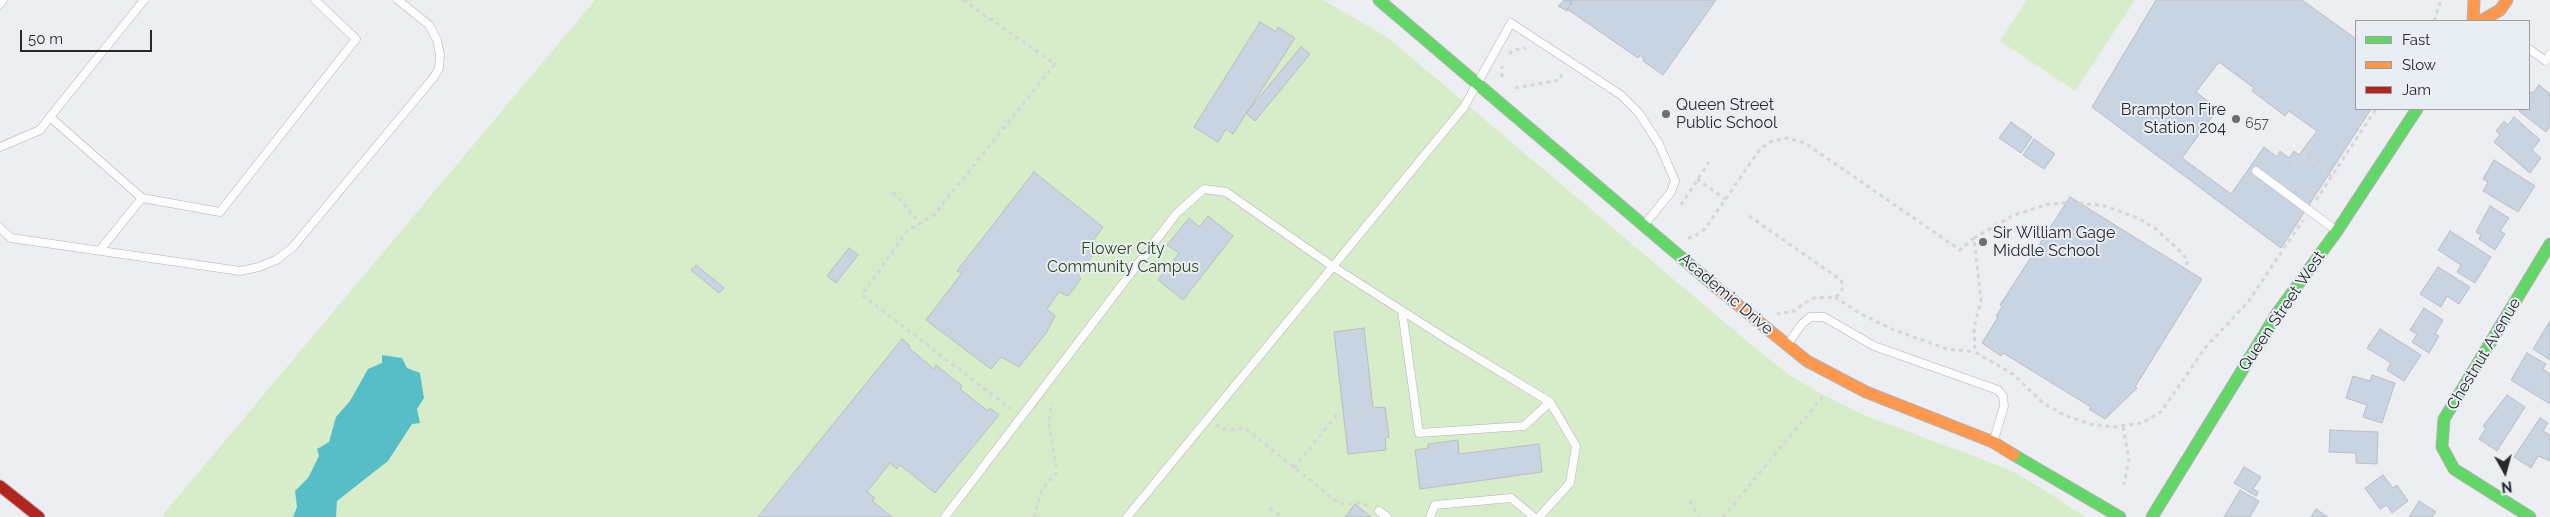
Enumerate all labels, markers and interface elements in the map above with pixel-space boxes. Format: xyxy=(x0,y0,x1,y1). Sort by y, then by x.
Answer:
scale bar xyxy=(22,20,155,52)
legend xyxy=(2355,20,2530,110)
text: 50 m xyxy=(28,30,63,48)
text: Fast xyxy=(2402,31,2430,49)
text: Slow xyxy=(2402,56,2436,74)
text: Jam xyxy=(2402,81,2431,99)
place label: Queen Street Public School xyxy=(1676,95,1777,133)
place label: Brampton Fire Station 204 xyxy=(2121,100,2226,138)
marker: Queen Street Public School xyxy=(1660,108,1672,120)
marker: Brampton Fire Station 204 xyxy=(2230,113,2242,125)
house number: 657 xyxy=(2245,116,2269,132)
place label: Sir William Gage Middle School xyxy=(1993,223,2115,261)
marker: Sir William Gage Middle School xyxy=(1977,236,1989,248)
park label: Flower City Community Campus xyxy=(1047,239,1199,277)
street label: Queen Street West xyxy=(2235,247,2329,375)
street label: Academic Drive xyxy=(1675,249,1777,339)
street label: Chestnut Avenue xyxy=(2443,295,2525,413)
north arrow xyxy=(2480,447,2530,497)
text: N xyxy=(2501,478,2513,495)

